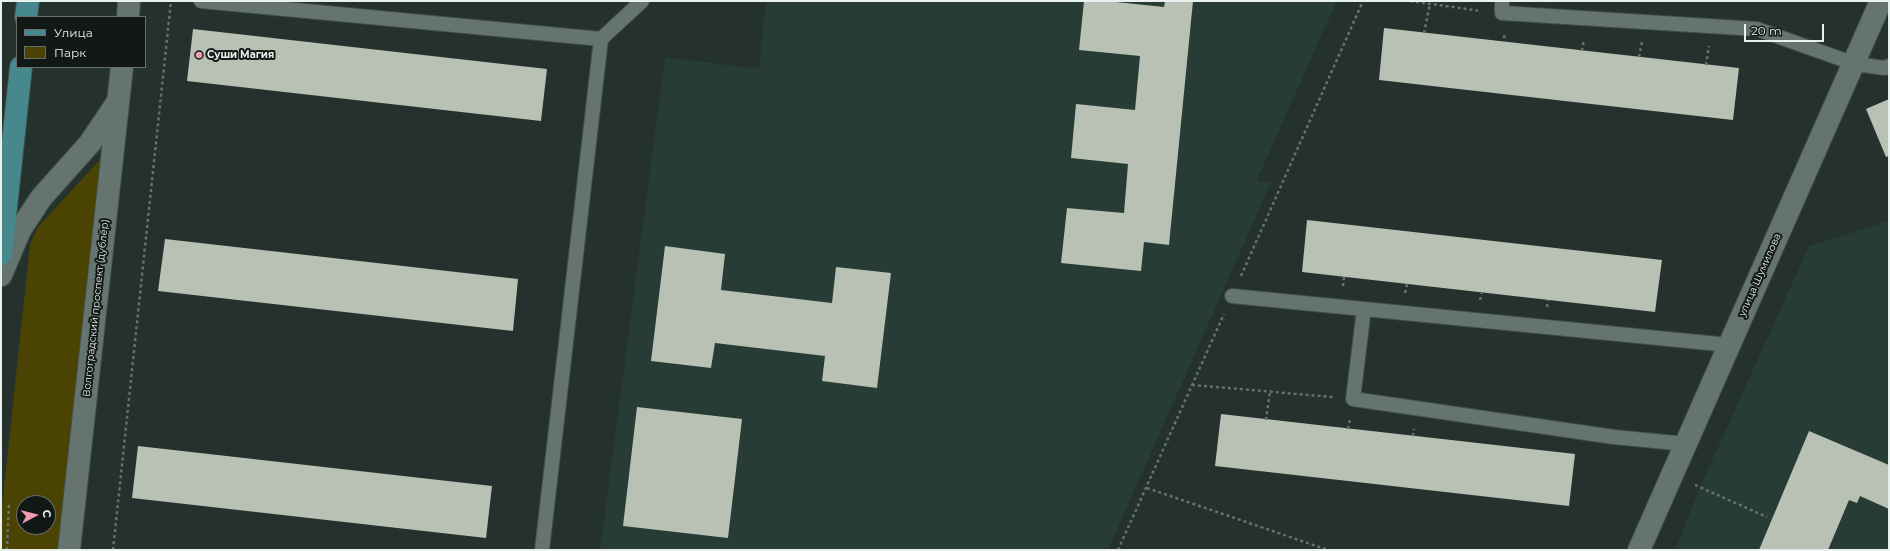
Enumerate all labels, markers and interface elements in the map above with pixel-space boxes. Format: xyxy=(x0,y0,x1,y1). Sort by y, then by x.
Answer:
legend xyxy=(16,16,146,68)
scale bar xyxy=(1746,16,1826,42)
text: 20 m xyxy=(1751,23,1782,38)
text: Улица xyxy=(54,25,93,40)
text: Парк xyxy=(54,45,86,60)
place label: Суши Магия xyxy=(207,49,274,61)
marker: Суши Магия xyxy=(194,50,204,60)
street label: Волгоградский проспект (дублёр) xyxy=(81,219,111,397)
street label: улица Шумилова xyxy=(1736,232,1784,318)
north arrow xyxy=(16,495,56,535)
text: С xyxy=(39,509,54,518)

